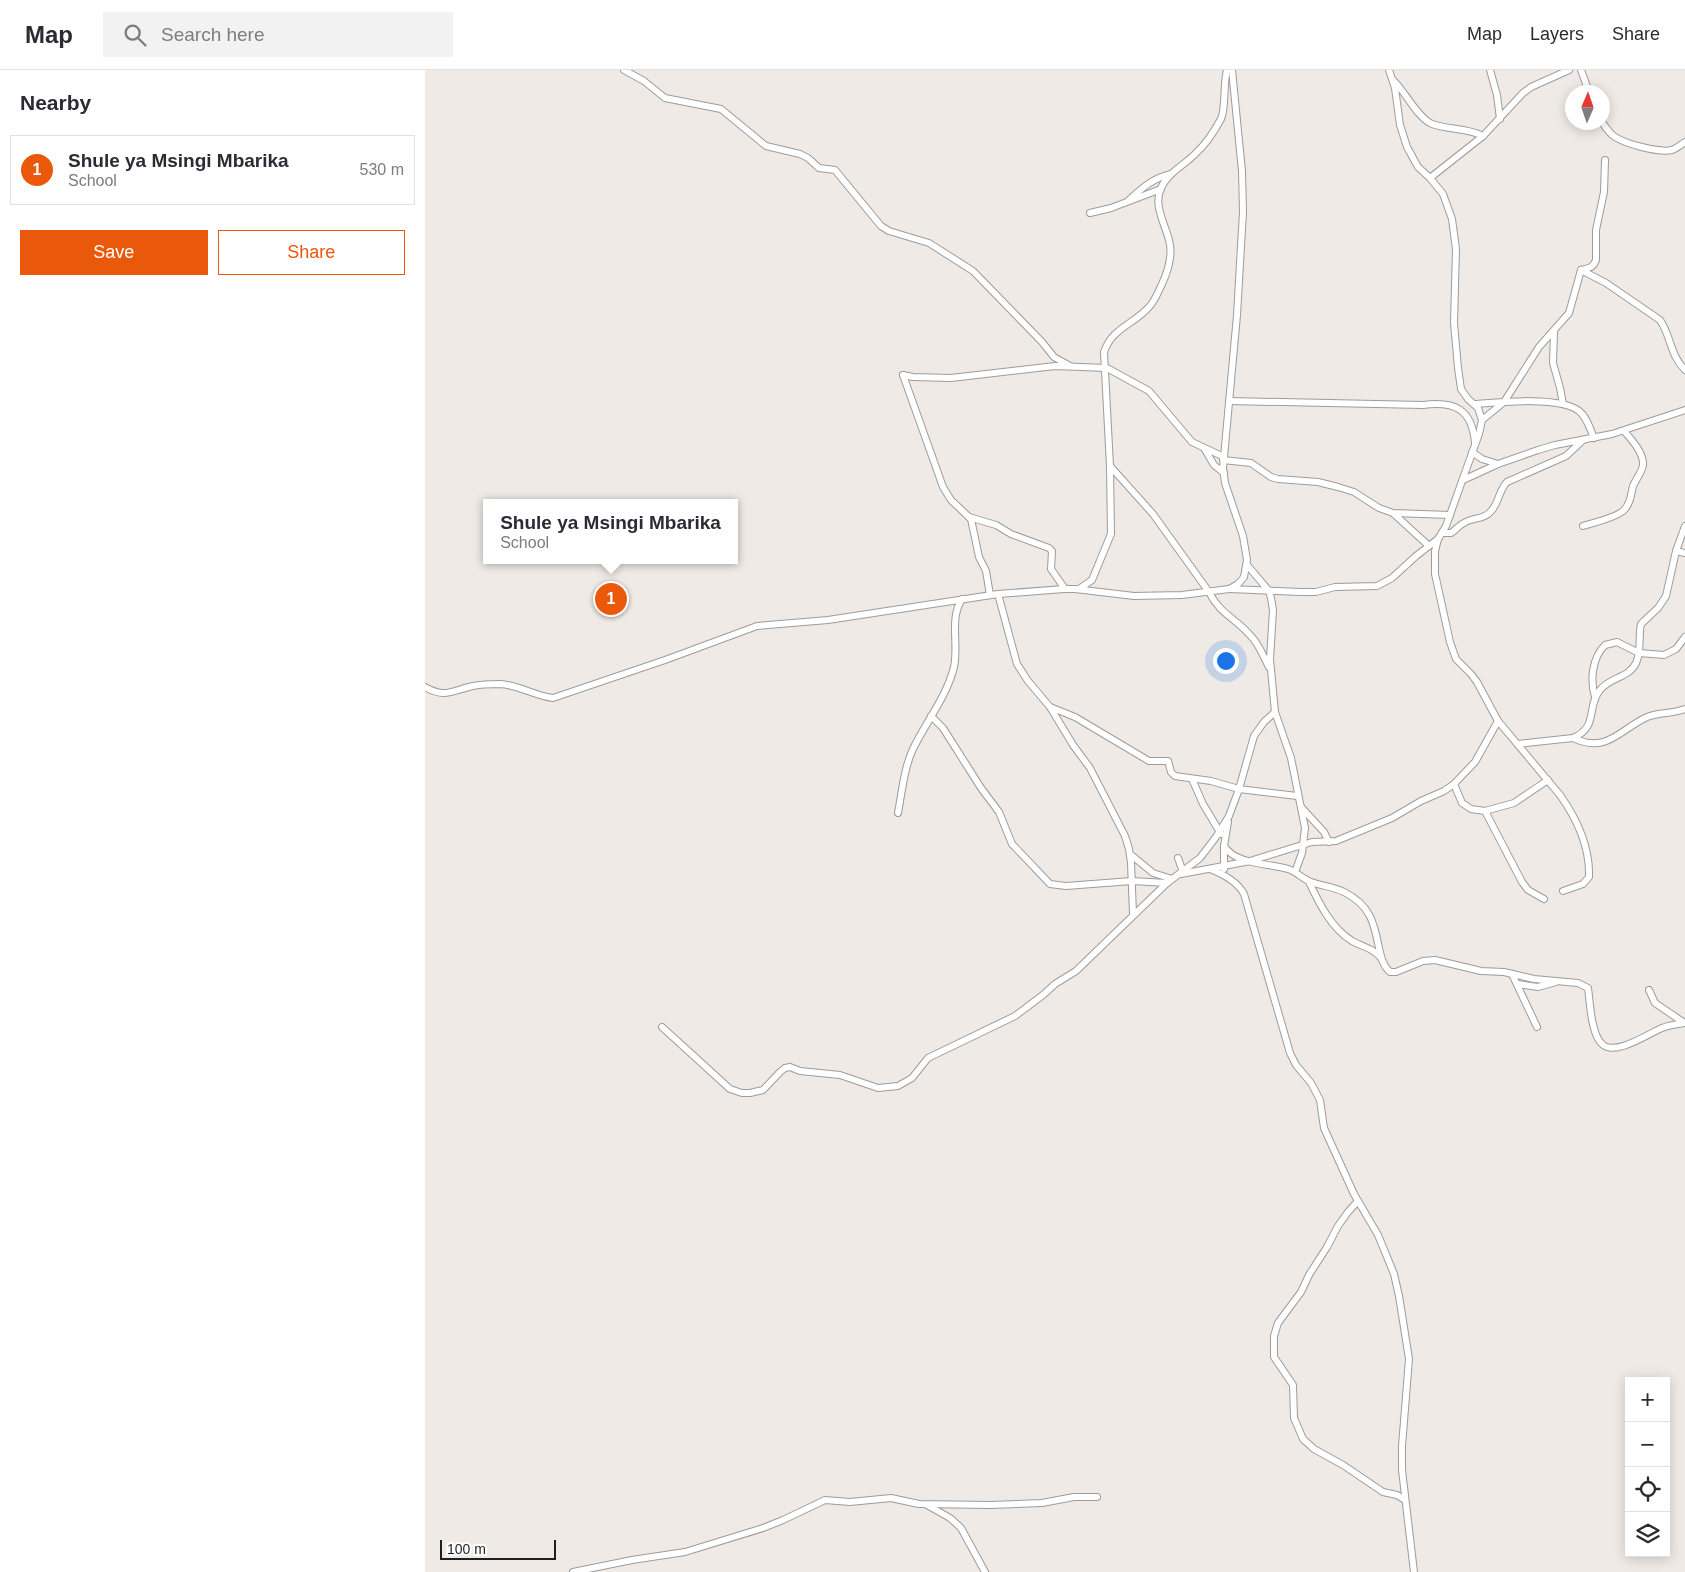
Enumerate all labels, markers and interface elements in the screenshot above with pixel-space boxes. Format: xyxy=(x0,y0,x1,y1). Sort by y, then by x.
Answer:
search box xyxy=(103,12,453,57)
text: Map xyxy=(25,21,73,48)
icon: search xyxy=(121,21,149,49)
text: Search here xyxy=(161,24,265,45)
text: Map xyxy=(1467,24,1502,44)
text: Layers xyxy=(1530,24,1584,44)
text: Share xyxy=(1612,24,1660,44)
north arrow xyxy=(1565,85,1610,130)
text: Nearby xyxy=(20,91,91,114)
text: Shule ya Msingi Mbarika xyxy=(68,150,289,171)
text: 1 xyxy=(33,161,41,178)
text: 530 m xyxy=(360,161,404,178)
text: School xyxy=(68,172,117,189)
button: Save xyxy=(20,230,208,275)
button: Share xyxy=(218,230,405,275)
popup xyxy=(483,499,738,564)
text: Shule ya Msingi Mbarika xyxy=(500,512,721,533)
text: School xyxy=(500,534,549,551)
pin: 1 xyxy=(595,580,627,618)
your location xyxy=(1213,648,1239,674)
map controls xyxy=(1625,1377,1670,1557)
button: + xyxy=(1625,1377,1670,1422)
button: − xyxy=(1625,1422,1670,1467)
button: locate xyxy=(1625,1467,1670,1512)
button: layers xyxy=(1625,1512,1670,1557)
scale bar xyxy=(440,1537,556,1560)
text: 100 m xyxy=(447,1541,486,1557)

